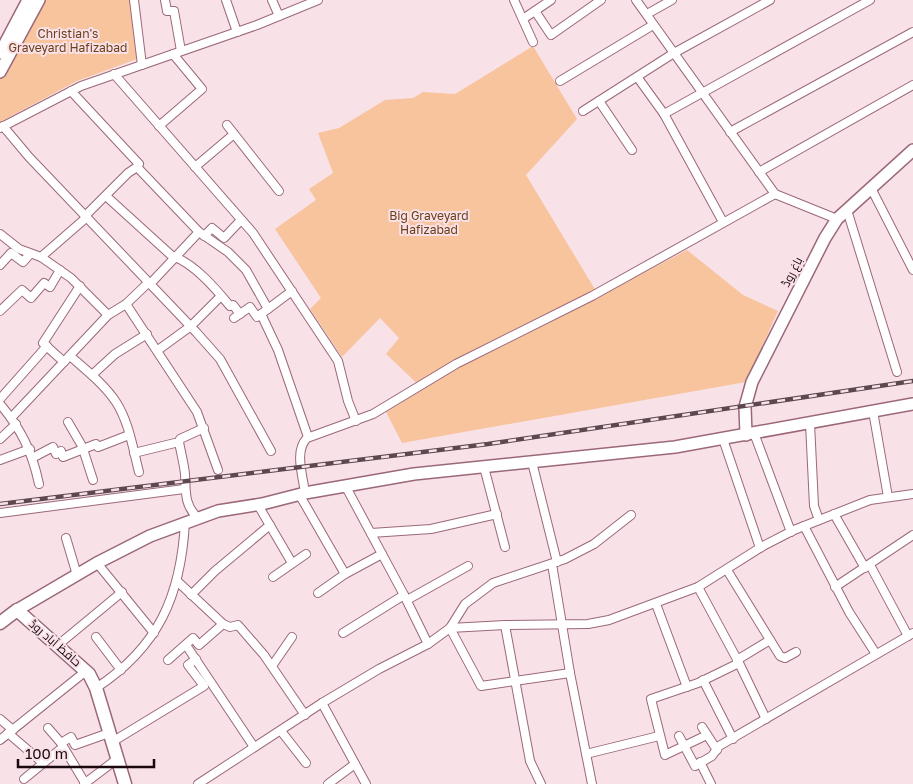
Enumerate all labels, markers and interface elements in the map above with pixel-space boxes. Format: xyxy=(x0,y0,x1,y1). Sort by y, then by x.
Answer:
park label: Christian's Graveyard Hafizabad xyxy=(9,26,127,55)
park label: Big Graveyard Hafizabad xyxy=(389,208,469,237)
street label: باغ روڈ xyxy=(778,254,806,290)
street label: حافظ آباد روڈ xyxy=(26,616,85,669)
scale bar xyxy=(18,736,154,768)
text: 100 m xyxy=(25,744,68,762)

